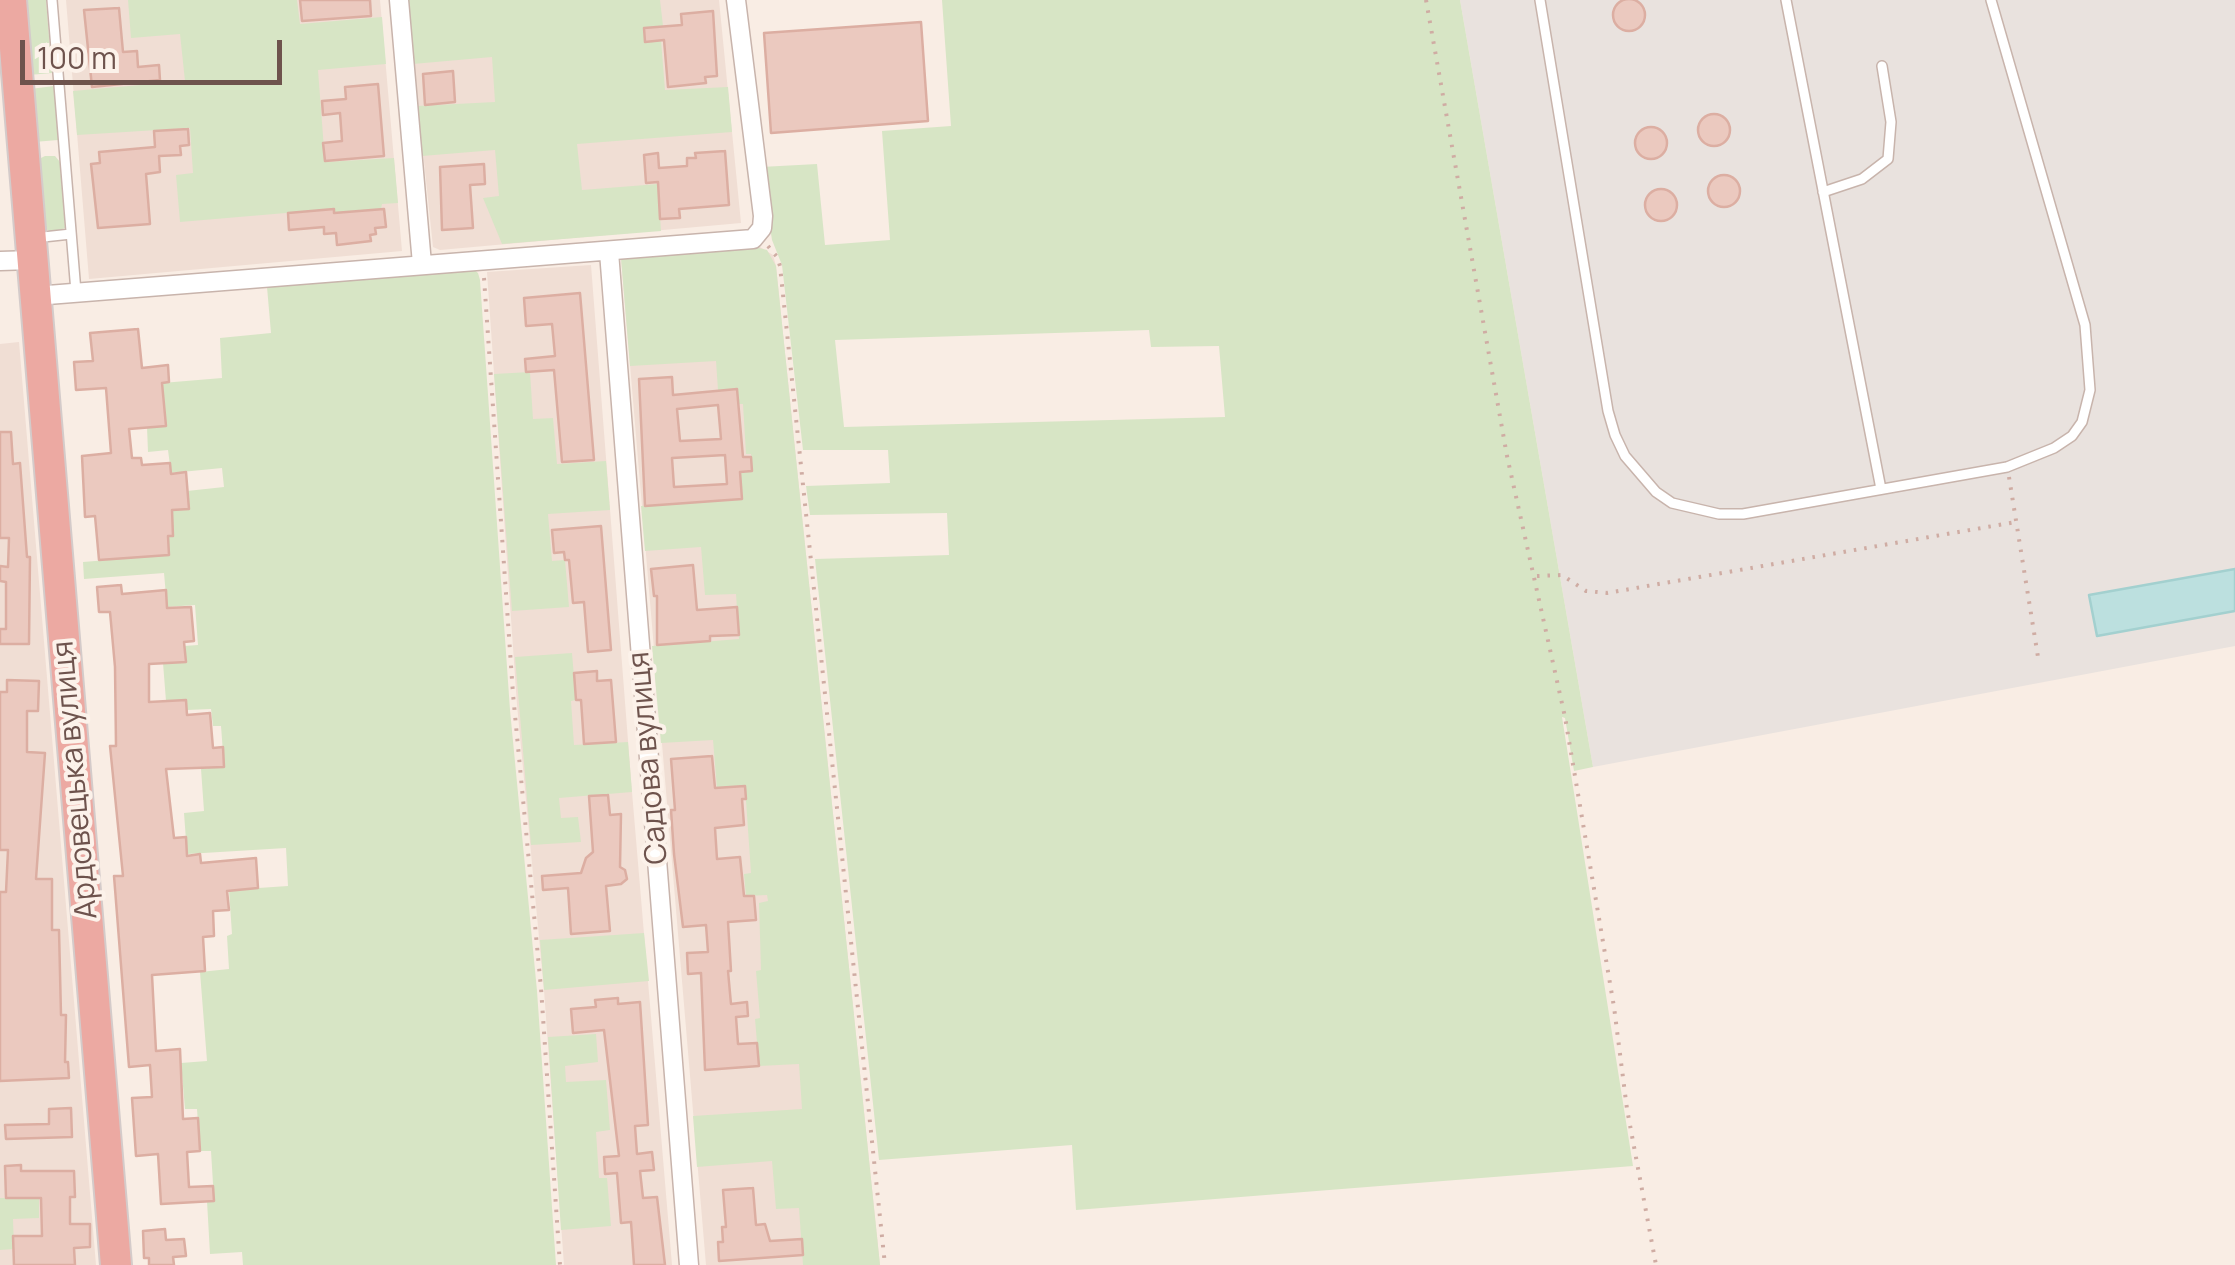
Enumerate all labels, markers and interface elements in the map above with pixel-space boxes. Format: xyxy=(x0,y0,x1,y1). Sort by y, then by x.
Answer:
scale bar xyxy=(25,20,288,82)
text: 100 m xyxy=(37,37,117,78)
street label: Ардовецька вулиця xyxy=(46,640,106,920)
street label: Садова вулиця xyxy=(622,650,676,866)

